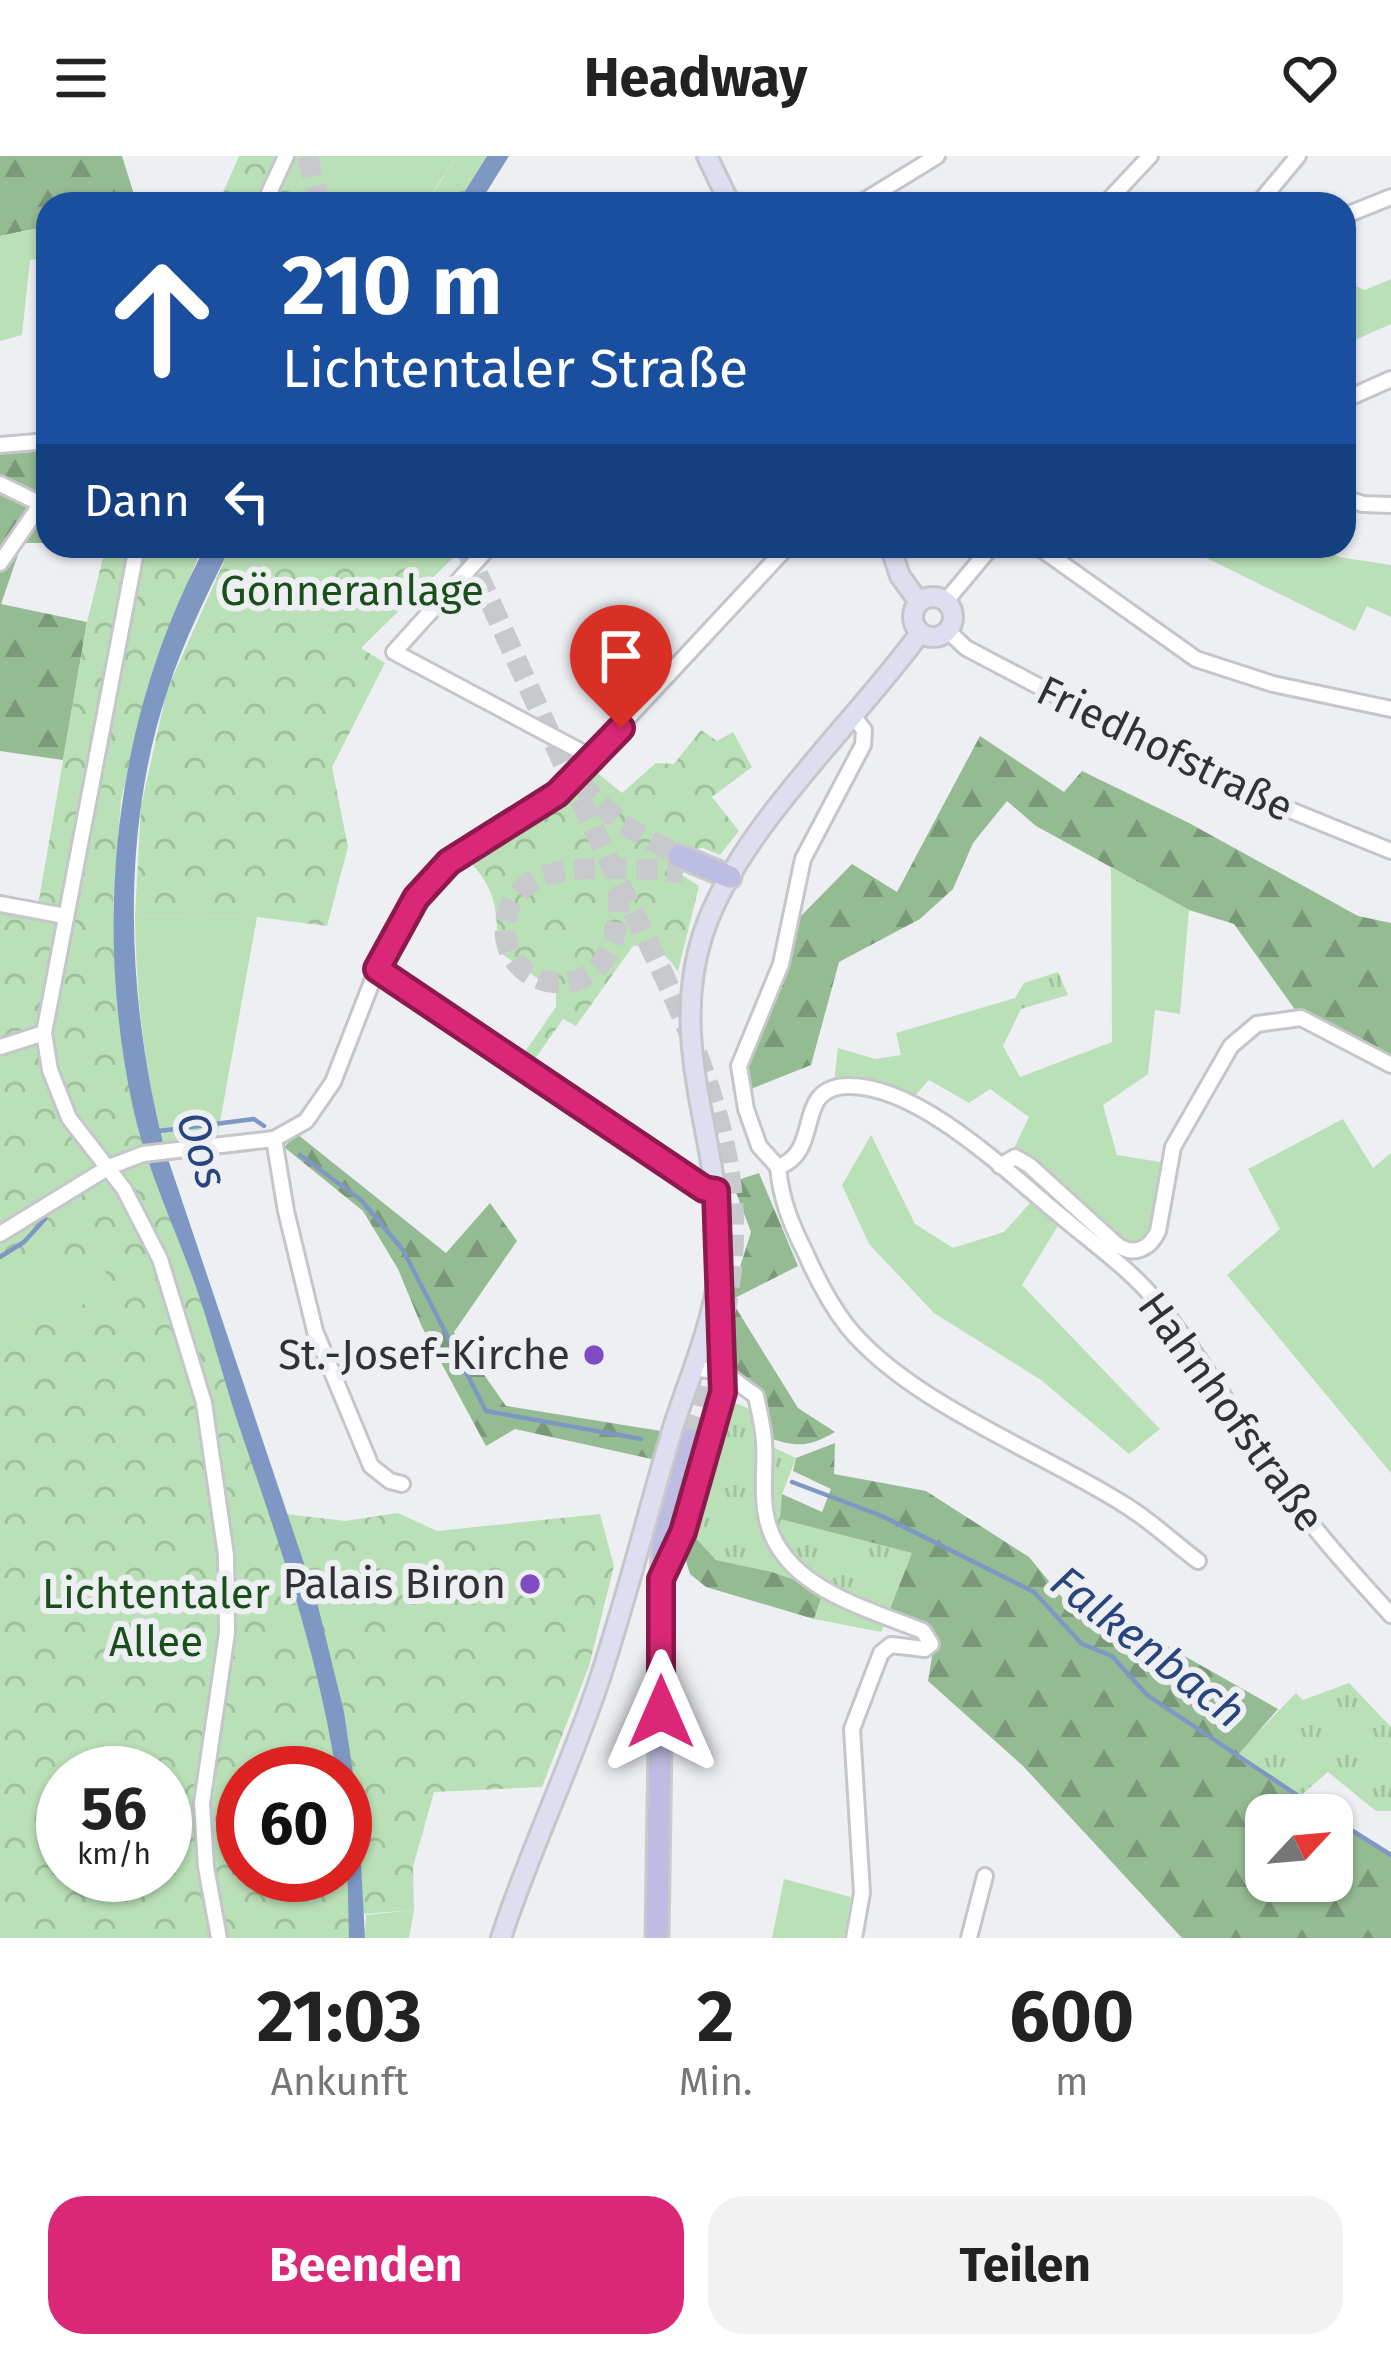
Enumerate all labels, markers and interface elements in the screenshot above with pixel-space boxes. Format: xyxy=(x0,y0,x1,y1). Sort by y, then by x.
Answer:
icon: menu xyxy=(48,45,114,111)
icon: heart xyxy=(1277,45,1343,111)
text: Headway xyxy=(584,46,807,110)
text: 210 m xyxy=(282,235,503,336)
icon: ahead xyxy=(84,240,240,396)
text: Lichtentaler Straße xyxy=(282,337,748,401)
icon: left xyxy=(214,468,280,534)
text: Dann xyxy=(84,474,190,528)
park label: Gönneranlage xyxy=(220,566,484,616)
pin xyxy=(570,605,672,728)
icon: arrive xyxy=(588,623,654,689)
street label: Friedhofstraße xyxy=(1029,666,1301,832)
water label: Oos xyxy=(164,1105,240,1195)
street label: Hahnhofstraße xyxy=(1127,1283,1335,1541)
place label: St.-Josef-Kirche xyxy=(278,1330,570,1380)
marker: St.-Josef-Kirche xyxy=(581,1342,607,1368)
water label: Falkenbach xyxy=(1040,1554,1256,1740)
place label: Palais Biron xyxy=(282,1559,506,1609)
park label: Lichtentaler Allee xyxy=(42,1569,270,1667)
marker: Palais Biron xyxy=(517,1571,543,1597)
position arrow xyxy=(598,1649,724,1775)
speed limit sign: 60 xyxy=(216,1746,372,1902)
text: 56 xyxy=(81,1773,147,1845)
north arrow xyxy=(1245,1794,1353,1902)
map controls xyxy=(1245,1794,1353,1902)
text: km/h xyxy=(77,1836,151,1872)
text: 21:03 xyxy=(257,1974,422,2060)
text: 2 xyxy=(697,1974,734,2060)
text: 600 xyxy=(1009,1974,1134,2060)
text: Ankunft xyxy=(271,2059,408,2105)
text: Min. xyxy=(679,2059,752,2105)
text: m xyxy=(1055,2059,1088,2105)
button: Beenden xyxy=(48,2196,684,2334)
button: Teilen xyxy=(708,2196,1343,2334)

